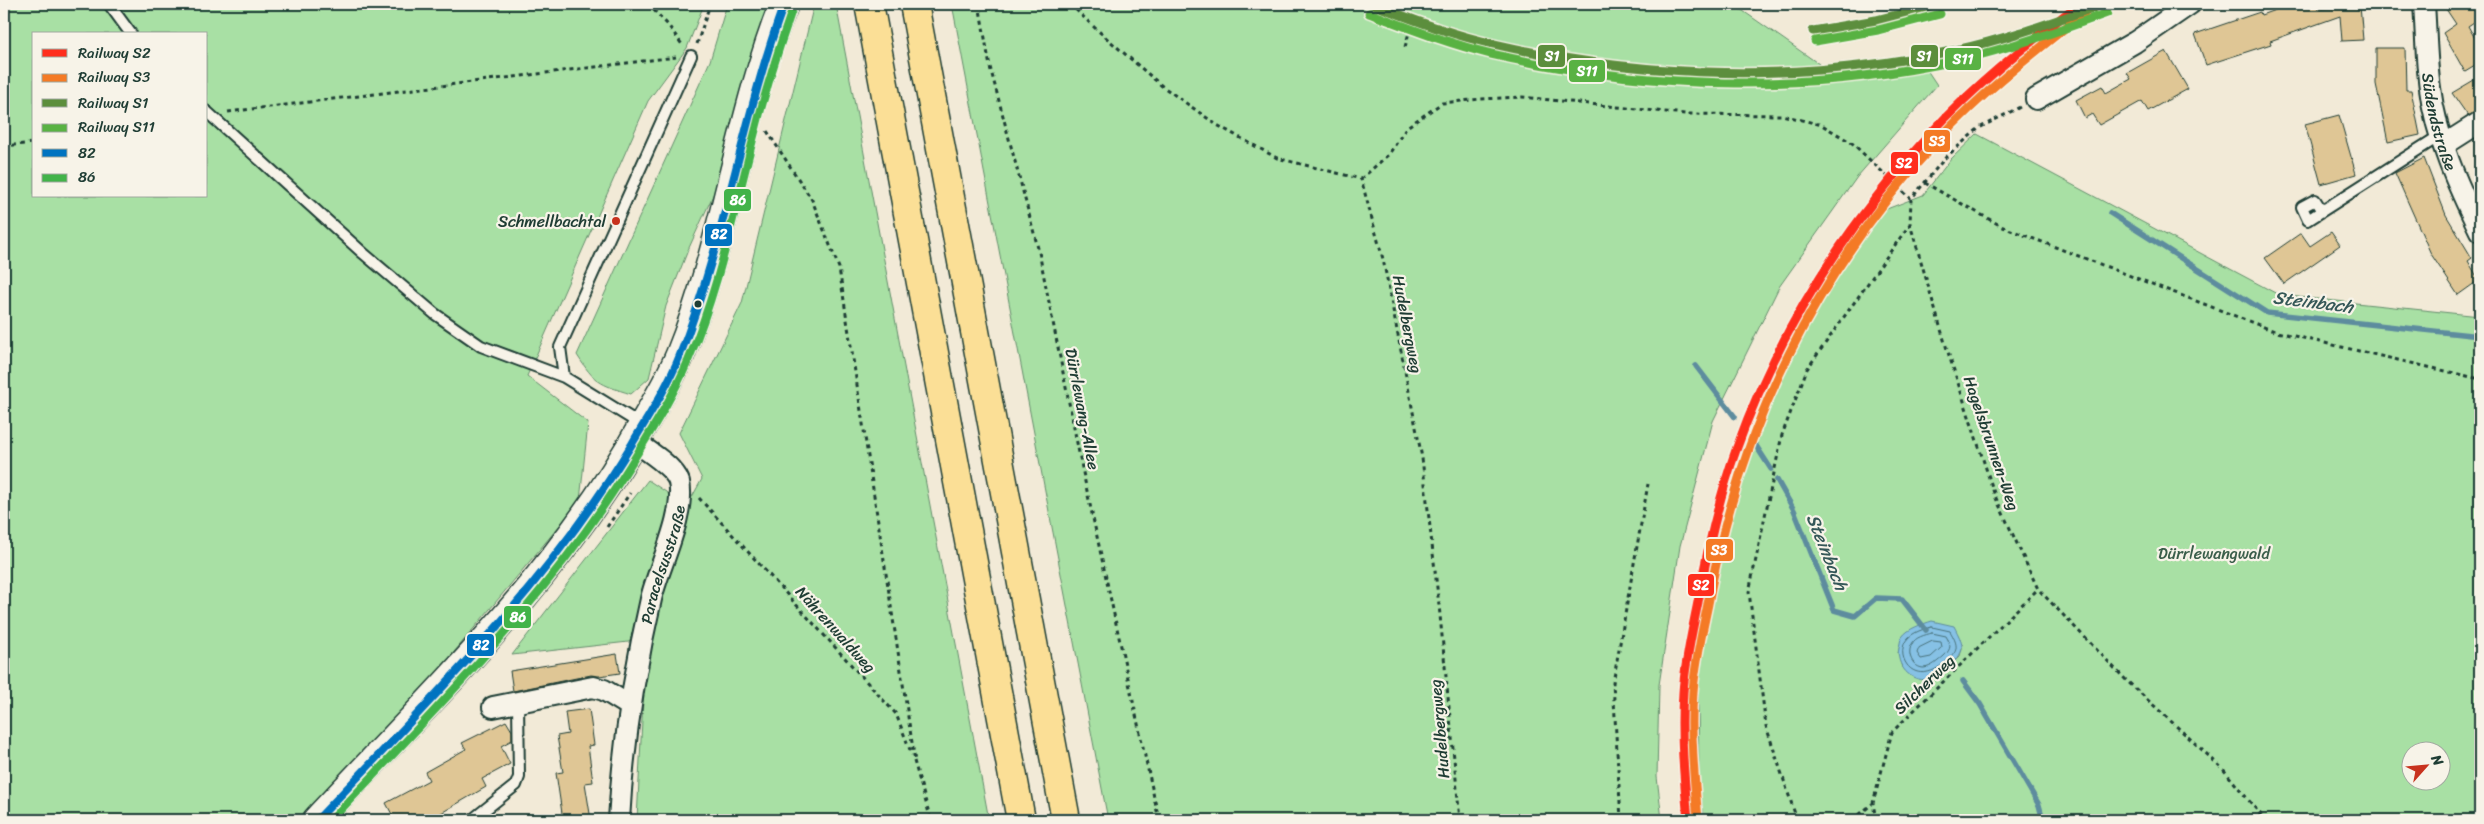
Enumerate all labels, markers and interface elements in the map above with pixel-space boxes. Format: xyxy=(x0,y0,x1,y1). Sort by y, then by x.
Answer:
legend xyxy=(32,32,208,198)
text: Railway S2 xyxy=(78,40,151,66)
line badge: S1 xyxy=(1537,44,1566,68)
text: S1 xyxy=(1544,44,1559,69)
line badge: S1 xyxy=(1910,44,1939,68)
text: S1 xyxy=(1916,44,1931,69)
line badge: S11 xyxy=(1944,47,1982,71)
text: S11 xyxy=(1952,47,1973,72)
line badge: S11 xyxy=(1568,59,1606,83)
text: S11 xyxy=(1576,59,1597,84)
text: Railway S3 xyxy=(78,64,150,90)
street label: Südendstraße xyxy=(2413,71,2465,175)
text: Railway S1 xyxy=(78,90,148,116)
text: Railway S11 xyxy=(78,114,155,140)
line badge: S3 xyxy=(1923,129,1951,153)
text: S3 xyxy=(1928,129,1946,154)
text: 82 xyxy=(78,140,96,166)
line badge: S2 xyxy=(1890,151,1919,175)
text: S2 xyxy=(1895,151,1913,176)
text: 86 xyxy=(78,164,96,190)
line badge: 86 xyxy=(723,188,752,212)
text: 86 xyxy=(729,188,746,213)
place label: Schmellbachtal xyxy=(498,207,606,236)
marker: Schmellbachtal xyxy=(610,215,622,227)
text: 82 xyxy=(710,222,728,247)
line badge: 82 xyxy=(704,223,733,247)
street label: Hudelbergweg xyxy=(1384,273,1431,376)
water label: Steinbach xyxy=(2271,281,2356,323)
unlabelled marker xyxy=(693,299,703,309)
street label: Dürrlewang-Allee xyxy=(1057,346,1109,472)
street label: Hagelsbrunnen-Weg xyxy=(1955,372,2028,515)
street label: Paracelsusstraße xyxy=(632,503,694,627)
water label: Steinbach xyxy=(1797,509,1857,597)
line badge: S3 xyxy=(1705,538,1734,562)
text: S3 xyxy=(1710,538,1728,563)
park label: Dürrlewangwald xyxy=(2158,539,2272,568)
line badge: S2 xyxy=(1687,573,1715,597)
text: S2 xyxy=(1692,573,1710,598)
street label: Nährenwaldweg xyxy=(788,579,883,680)
line badge: 86 xyxy=(503,605,532,629)
text: 86 xyxy=(509,605,526,630)
line badge: 82 xyxy=(466,633,495,657)
text: 82 xyxy=(472,633,490,658)
street label: Silcherweg xyxy=(1887,647,1962,722)
street label: Hudelbergweg xyxy=(1421,678,1458,780)
north arrow xyxy=(2402,742,2452,792)
text: N xyxy=(2423,749,2451,771)

